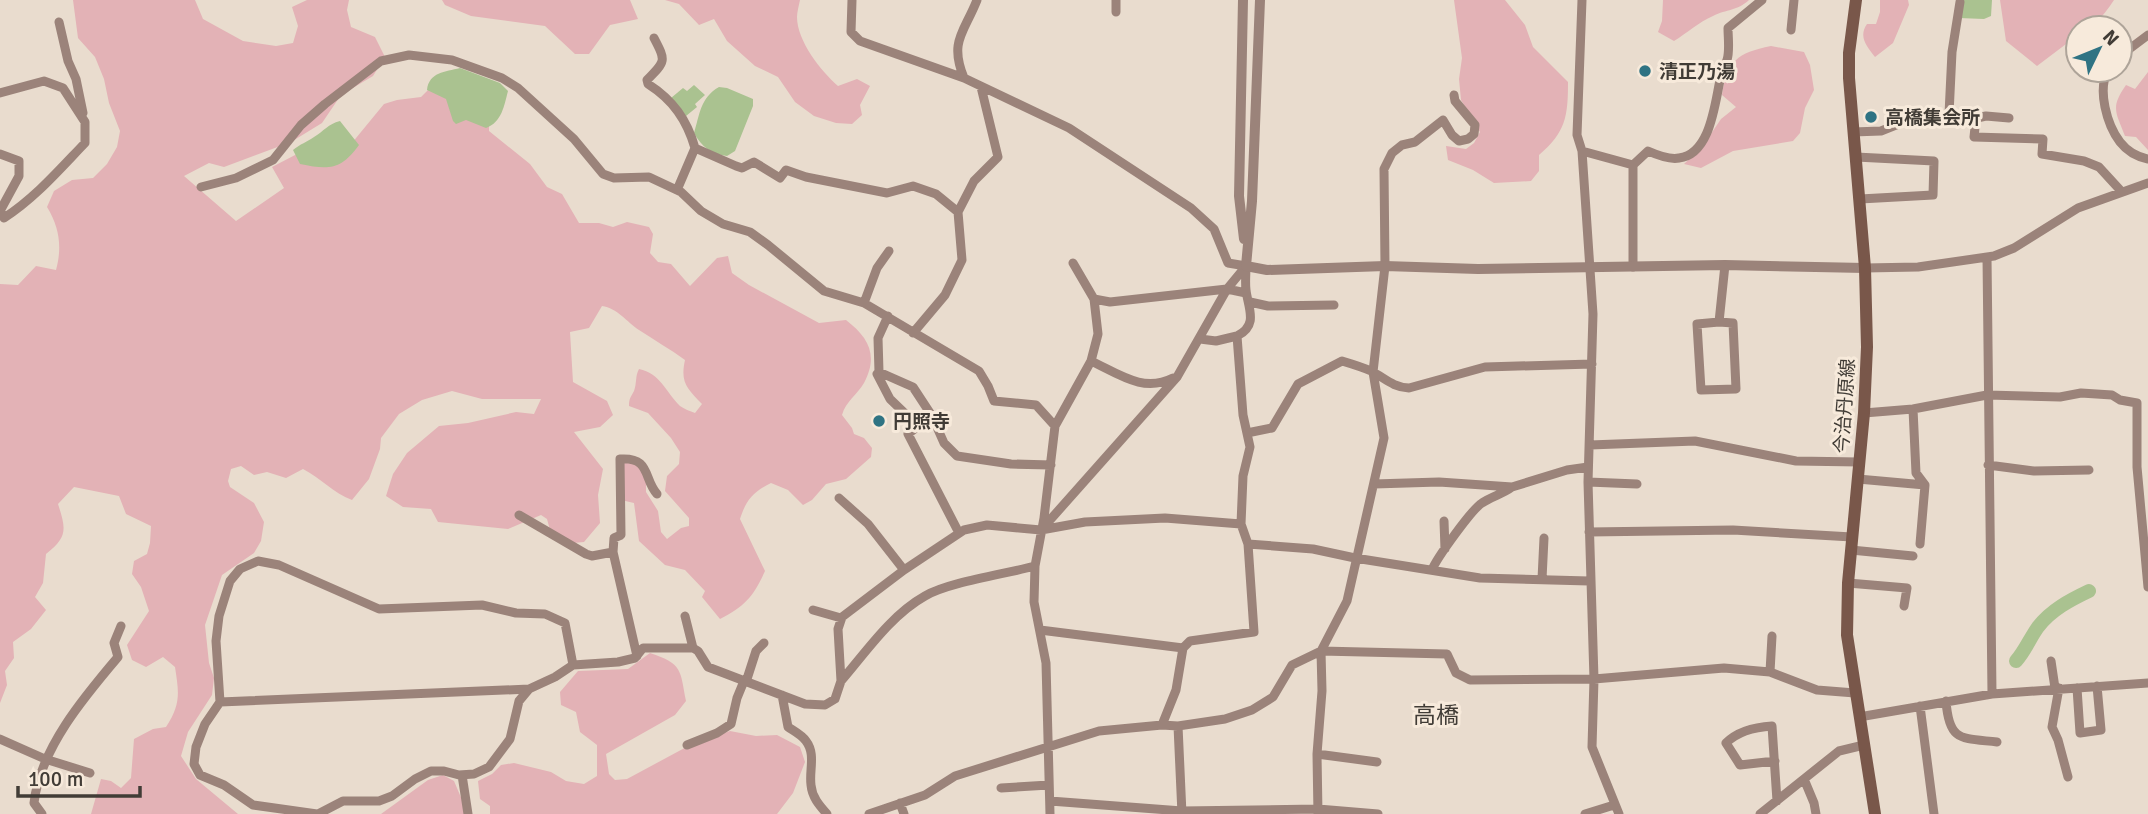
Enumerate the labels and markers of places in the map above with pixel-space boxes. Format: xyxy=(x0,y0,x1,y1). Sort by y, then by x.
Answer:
place label: 清正乃湯 xyxy=(1659,60,1735,84)
marker: 清正乃湯 xyxy=(1637,63,1653,79)
place label: 高橋集会所 xyxy=(1885,106,1980,130)
marker: 高橋集会所 xyxy=(1863,109,1879,125)
place label: 円照寺 xyxy=(893,410,950,434)
marker: 円照寺 xyxy=(871,413,887,429)

